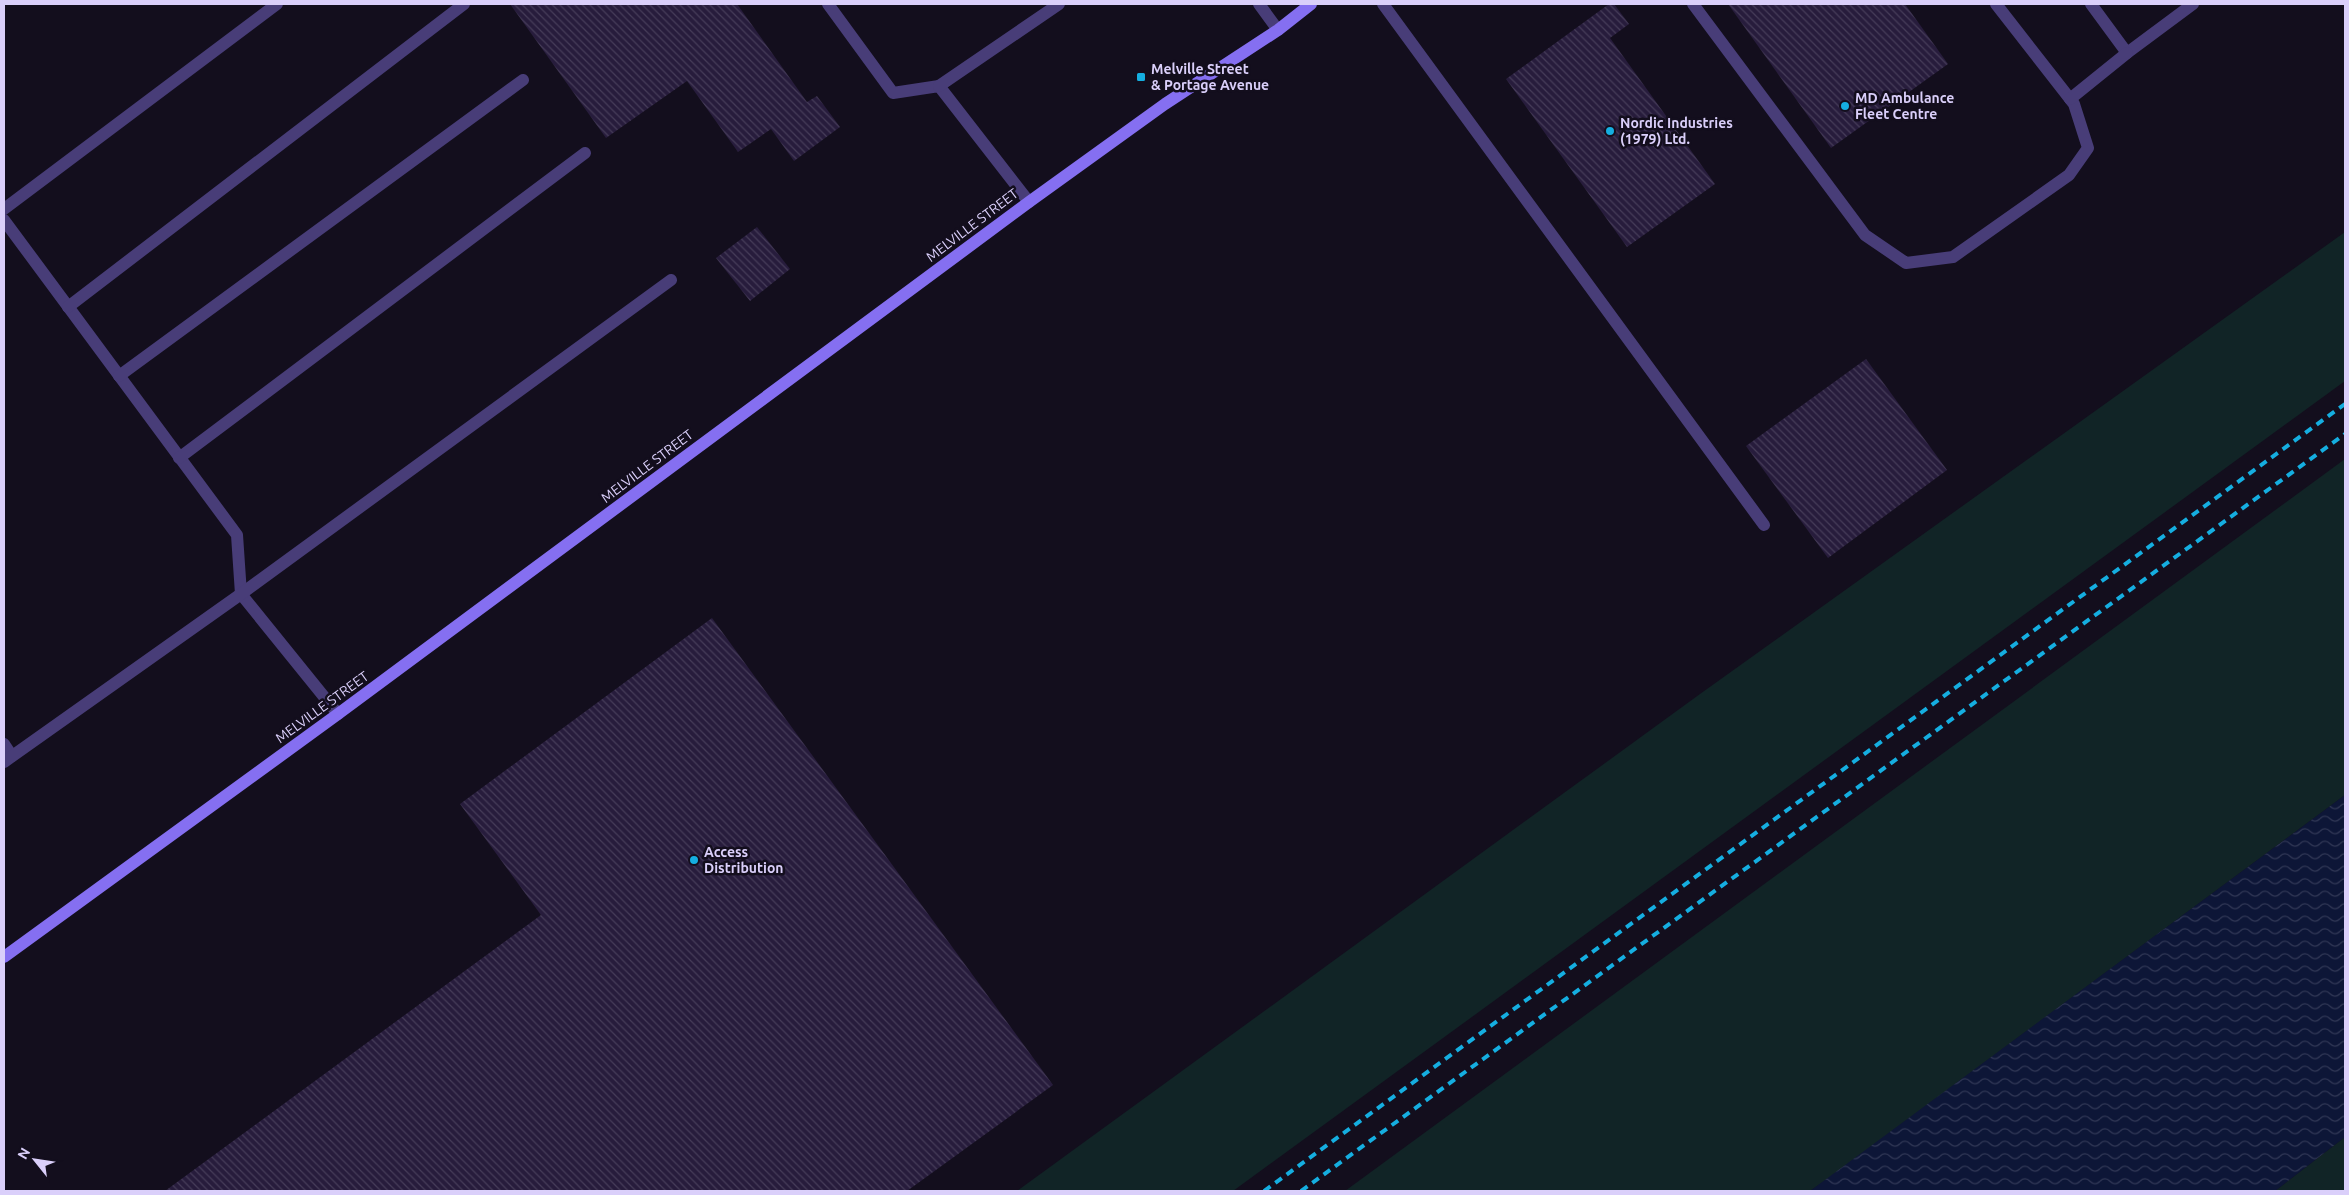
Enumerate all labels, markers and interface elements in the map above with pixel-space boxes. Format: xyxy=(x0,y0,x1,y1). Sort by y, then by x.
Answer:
place label: Melville Street & Portage Avenue xyxy=(1151,61,1269,93)
marker: Melville Street & Portage Avenue xyxy=(1135,71,1147,83)
place label: MD Ambulance Fleet Centre xyxy=(1855,90,1954,122)
marker: MD Ambulance Fleet Centre xyxy=(1839,100,1851,112)
place label: Nordic Industries (1979) Ltd. xyxy=(1620,115,1733,147)
marker: Nordic Industries (1979) Ltd. xyxy=(1604,125,1616,137)
street label: MELVILLE STREET xyxy=(923,185,1021,265)
street label: MELVILLE STREET xyxy=(598,426,696,506)
street label: MELVILLE STREET xyxy=(272,668,372,746)
place label: Access Distribution xyxy=(704,844,784,876)
marker: Access Distribution xyxy=(688,854,700,866)
north arrow xyxy=(10,1135,60,1185)
text: N xyxy=(14,1145,33,1162)

